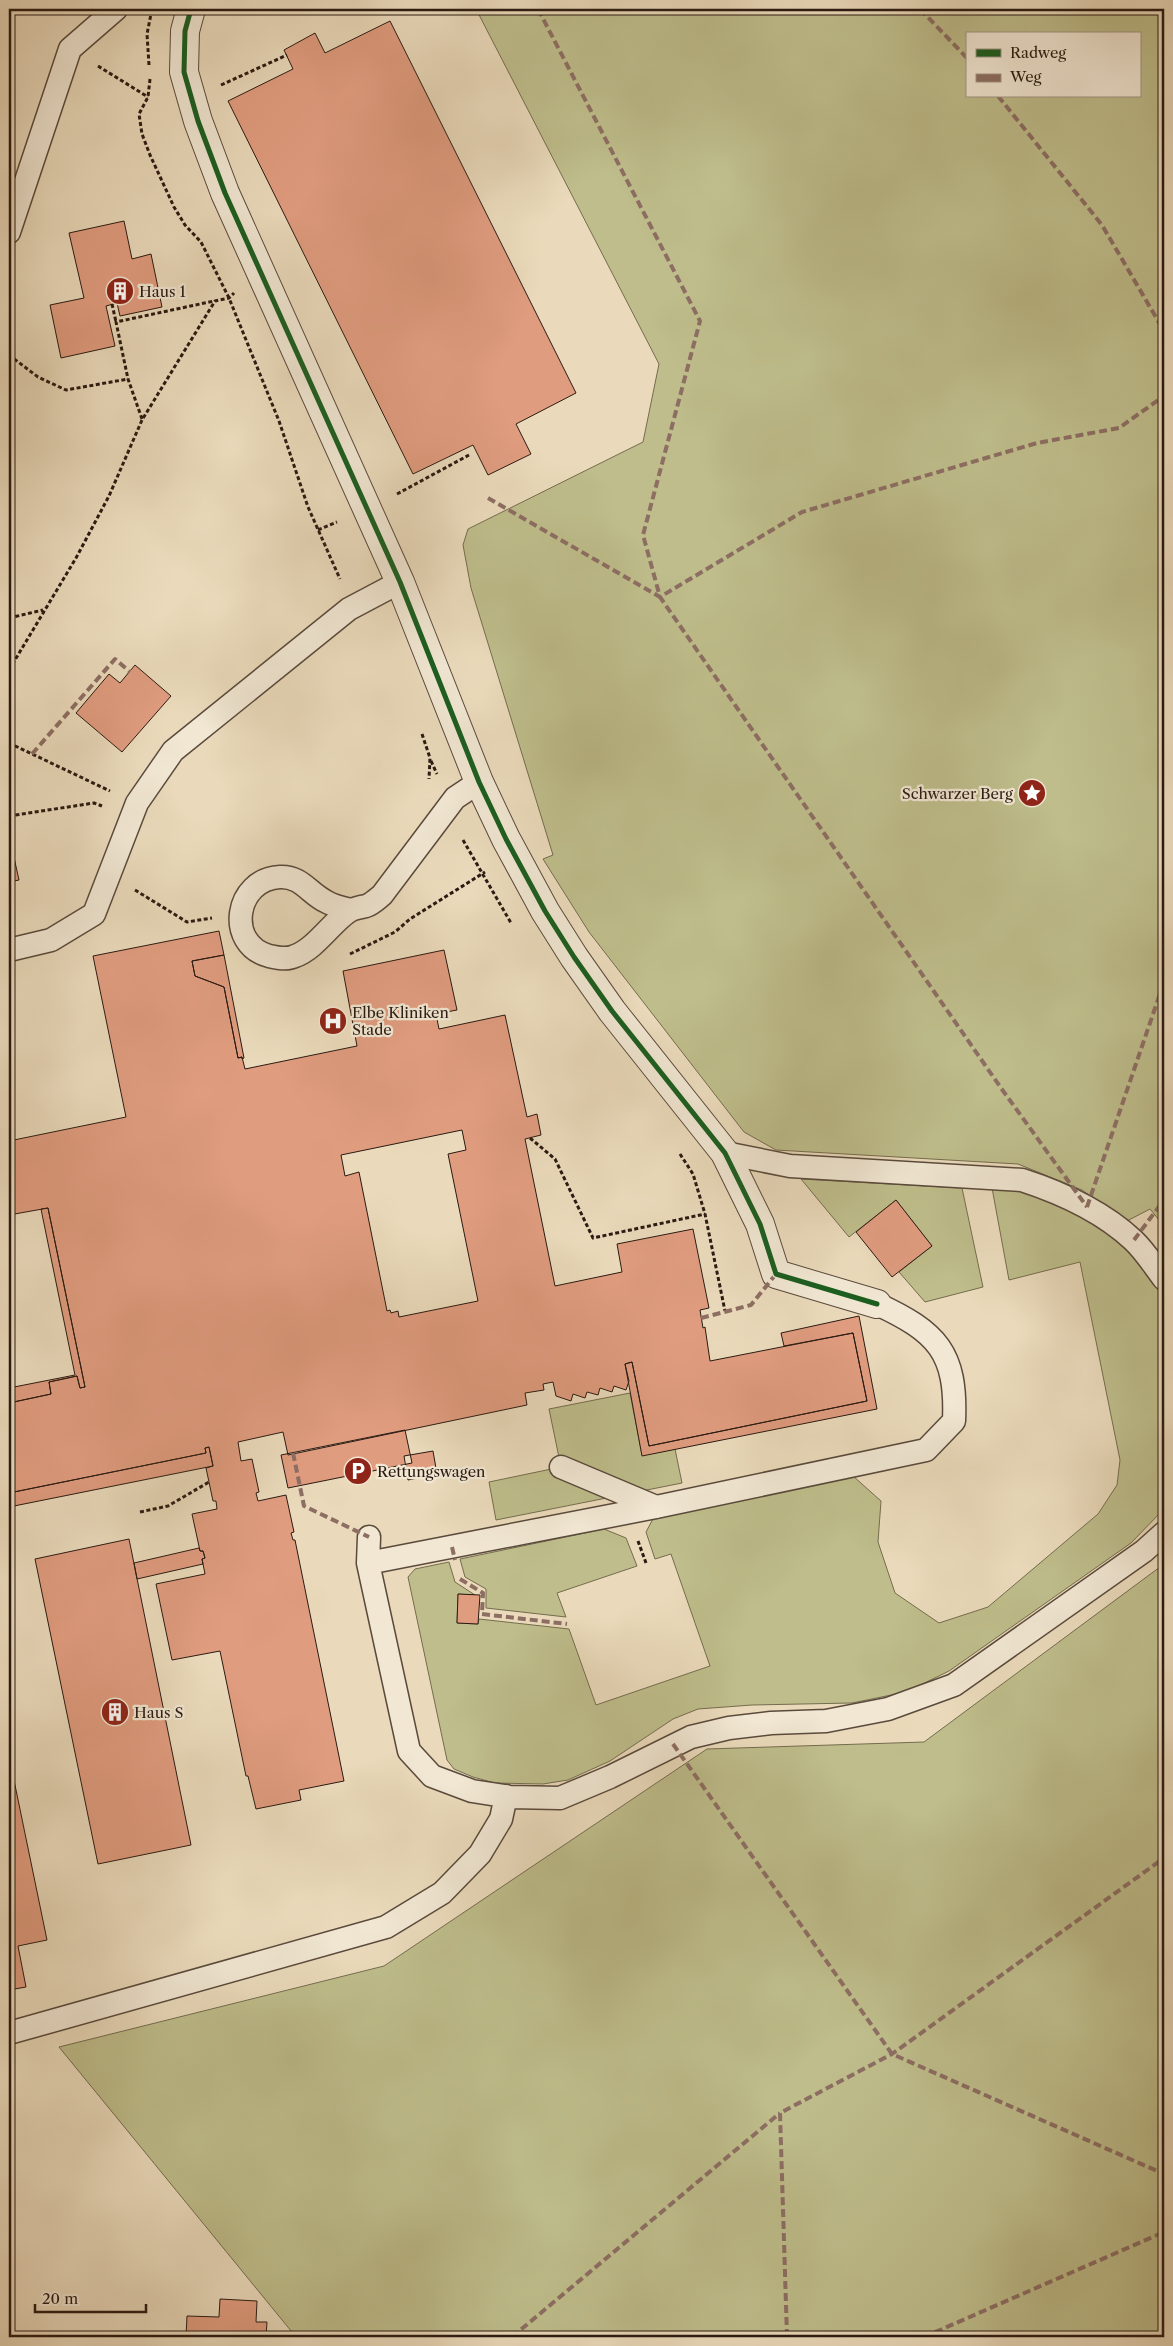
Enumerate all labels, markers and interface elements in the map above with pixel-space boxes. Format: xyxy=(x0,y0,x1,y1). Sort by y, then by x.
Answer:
legend xyxy=(966,32,1140,98)
text: Radweg xyxy=(1010,43,1066,62)
text: Weg xyxy=(1009,67,1042,86)
building icon: Haus 1 xyxy=(105,276,135,306)
place label: Haus 1 xyxy=(139,282,186,301)
place icon: Schwarzer Berg xyxy=(1017,778,1047,808)
place label: Schwarzer Berg xyxy=(902,784,1013,803)
place label: Elbe Kliniken Stade xyxy=(352,1003,449,1039)
hospital icon: Elbe Kliniken Stade xyxy=(318,1006,348,1036)
parking icon: Rettungswagen xyxy=(343,1456,373,1486)
place label: Rettungswagen xyxy=(377,1462,486,1481)
building icon: Haus S xyxy=(100,1697,130,1727)
place label: Haus S xyxy=(134,1703,183,1722)
scale bar xyxy=(35,2281,146,2313)
text: 20 m xyxy=(42,2289,78,2308)

